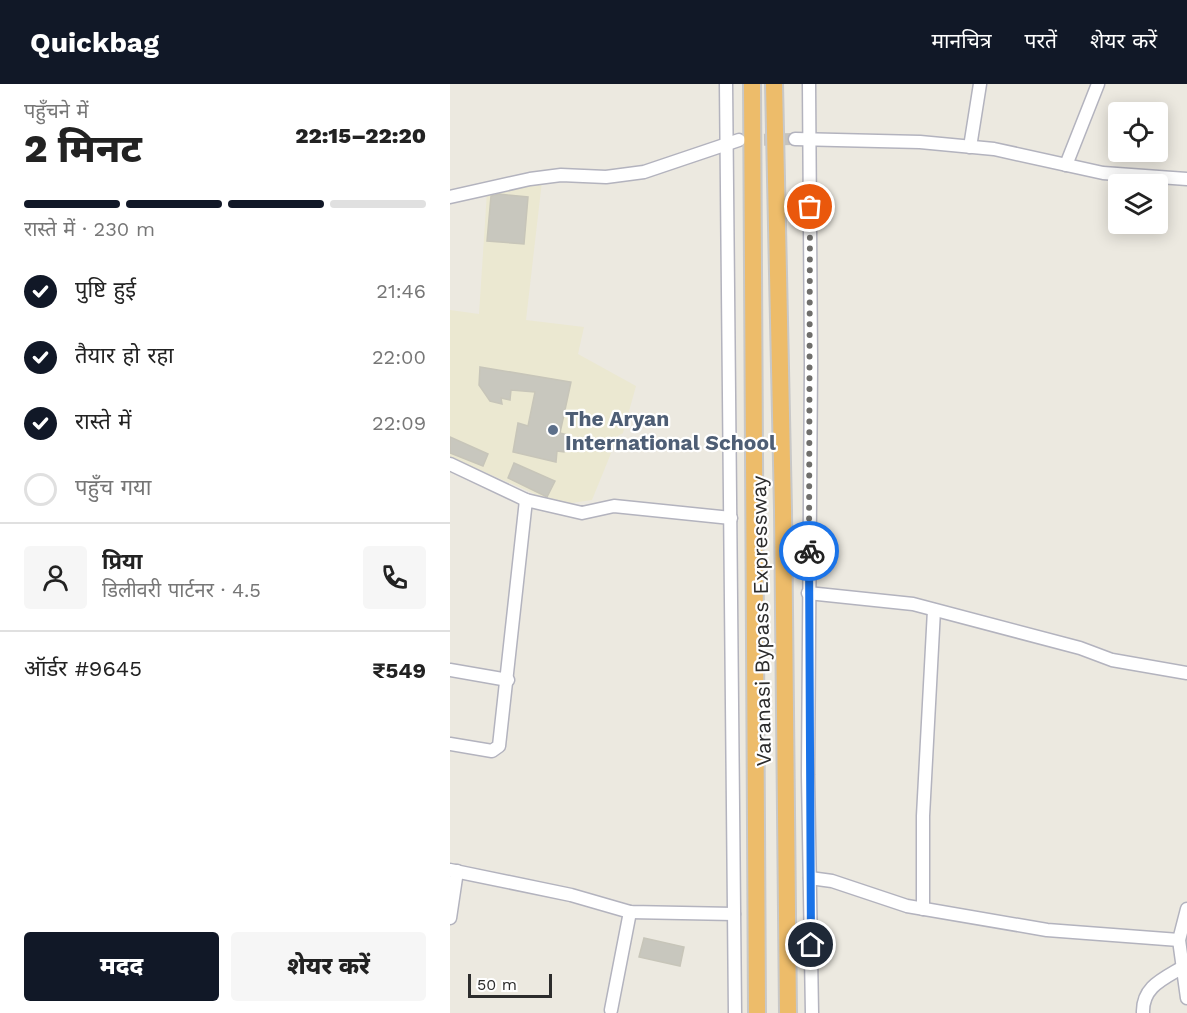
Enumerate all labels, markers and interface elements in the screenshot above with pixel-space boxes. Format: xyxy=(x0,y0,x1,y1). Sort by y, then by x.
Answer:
text: Quickbag xyxy=(30,26,159,59)
text: मानचित्र xyxy=(932,28,992,53)
text: परतें xyxy=(1025,28,1057,53)
text: शेयर करें xyxy=(1090,28,1157,53)
text: पहुँचने में xyxy=(24,99,89,123)
map controls xyxy=(1108,102,1168,234)
button: locate xyxy=(1108,102,1168,162)
text: 22:15–22:20 xyxy=(295,123,426,148)
text: 2 मिनट xyxy=(24,126,142,171)
button: layers xyxy=(1108,174,1168,234)
pin xyxy=(784,181,835,232)
icon: bag xyxy=(793,190,826,223)
text: रास्ते में · 230 m xyxy=(24,217,155,241)
icon: check xyxy=(24,275,57,308)
text: पुष्टि हुई xyxy=(75,277,136,302)
text: 21:46 xyxy=(376,279,426,303)
icon: check xyxy=(24,341,57,374)
text: तैयार हो रहा xyxy=(75,343,174,368)
text: 22:00 xyxy=(372,345,426,369)
place label: The Aryan International School xyxy=(565,406,776,455)
icon: check xyxy=(24,407,57,440)
text: रास्ते में xyxy=(75,409,131,434)
text: 22:09 xyxy=(372,411,426,435)
marker: The Aryan International School xyxy=(546,423,560,437)
text: पहुँच गया xyxy=(75,475,152,500)
street label: Varanasi Bypass Expressway xyxy=(746,475,776,767)
courier xyxy=(779,521,839,581)
icon: bike xyxy=(793,535,826,568)
button: person xyxy=(24,546,87,609)
button: phone xyxy=(363,546,426,609)
text: प्रिया xyxy=(102,549,142,574)
text: डिलीवरी पार्टनर · 4.5 xyxy=(102,578,261,602)
text: ऑर्डर #9645 xyxy=(24,656,142,681)
text: ₹549 xyxy=(372,658,426,683)
pin xyxy=(785,919,836,970)
icon: home xyxy=(794,928,827,961)
button: मदद xyxy=(24,932,219,1001)
button: शेयर करें xyxy=(231,932,426,1001)
scale bar xyxy=(468,971,552,998)
text: 50 m xyxy=(477,975,517,994)

